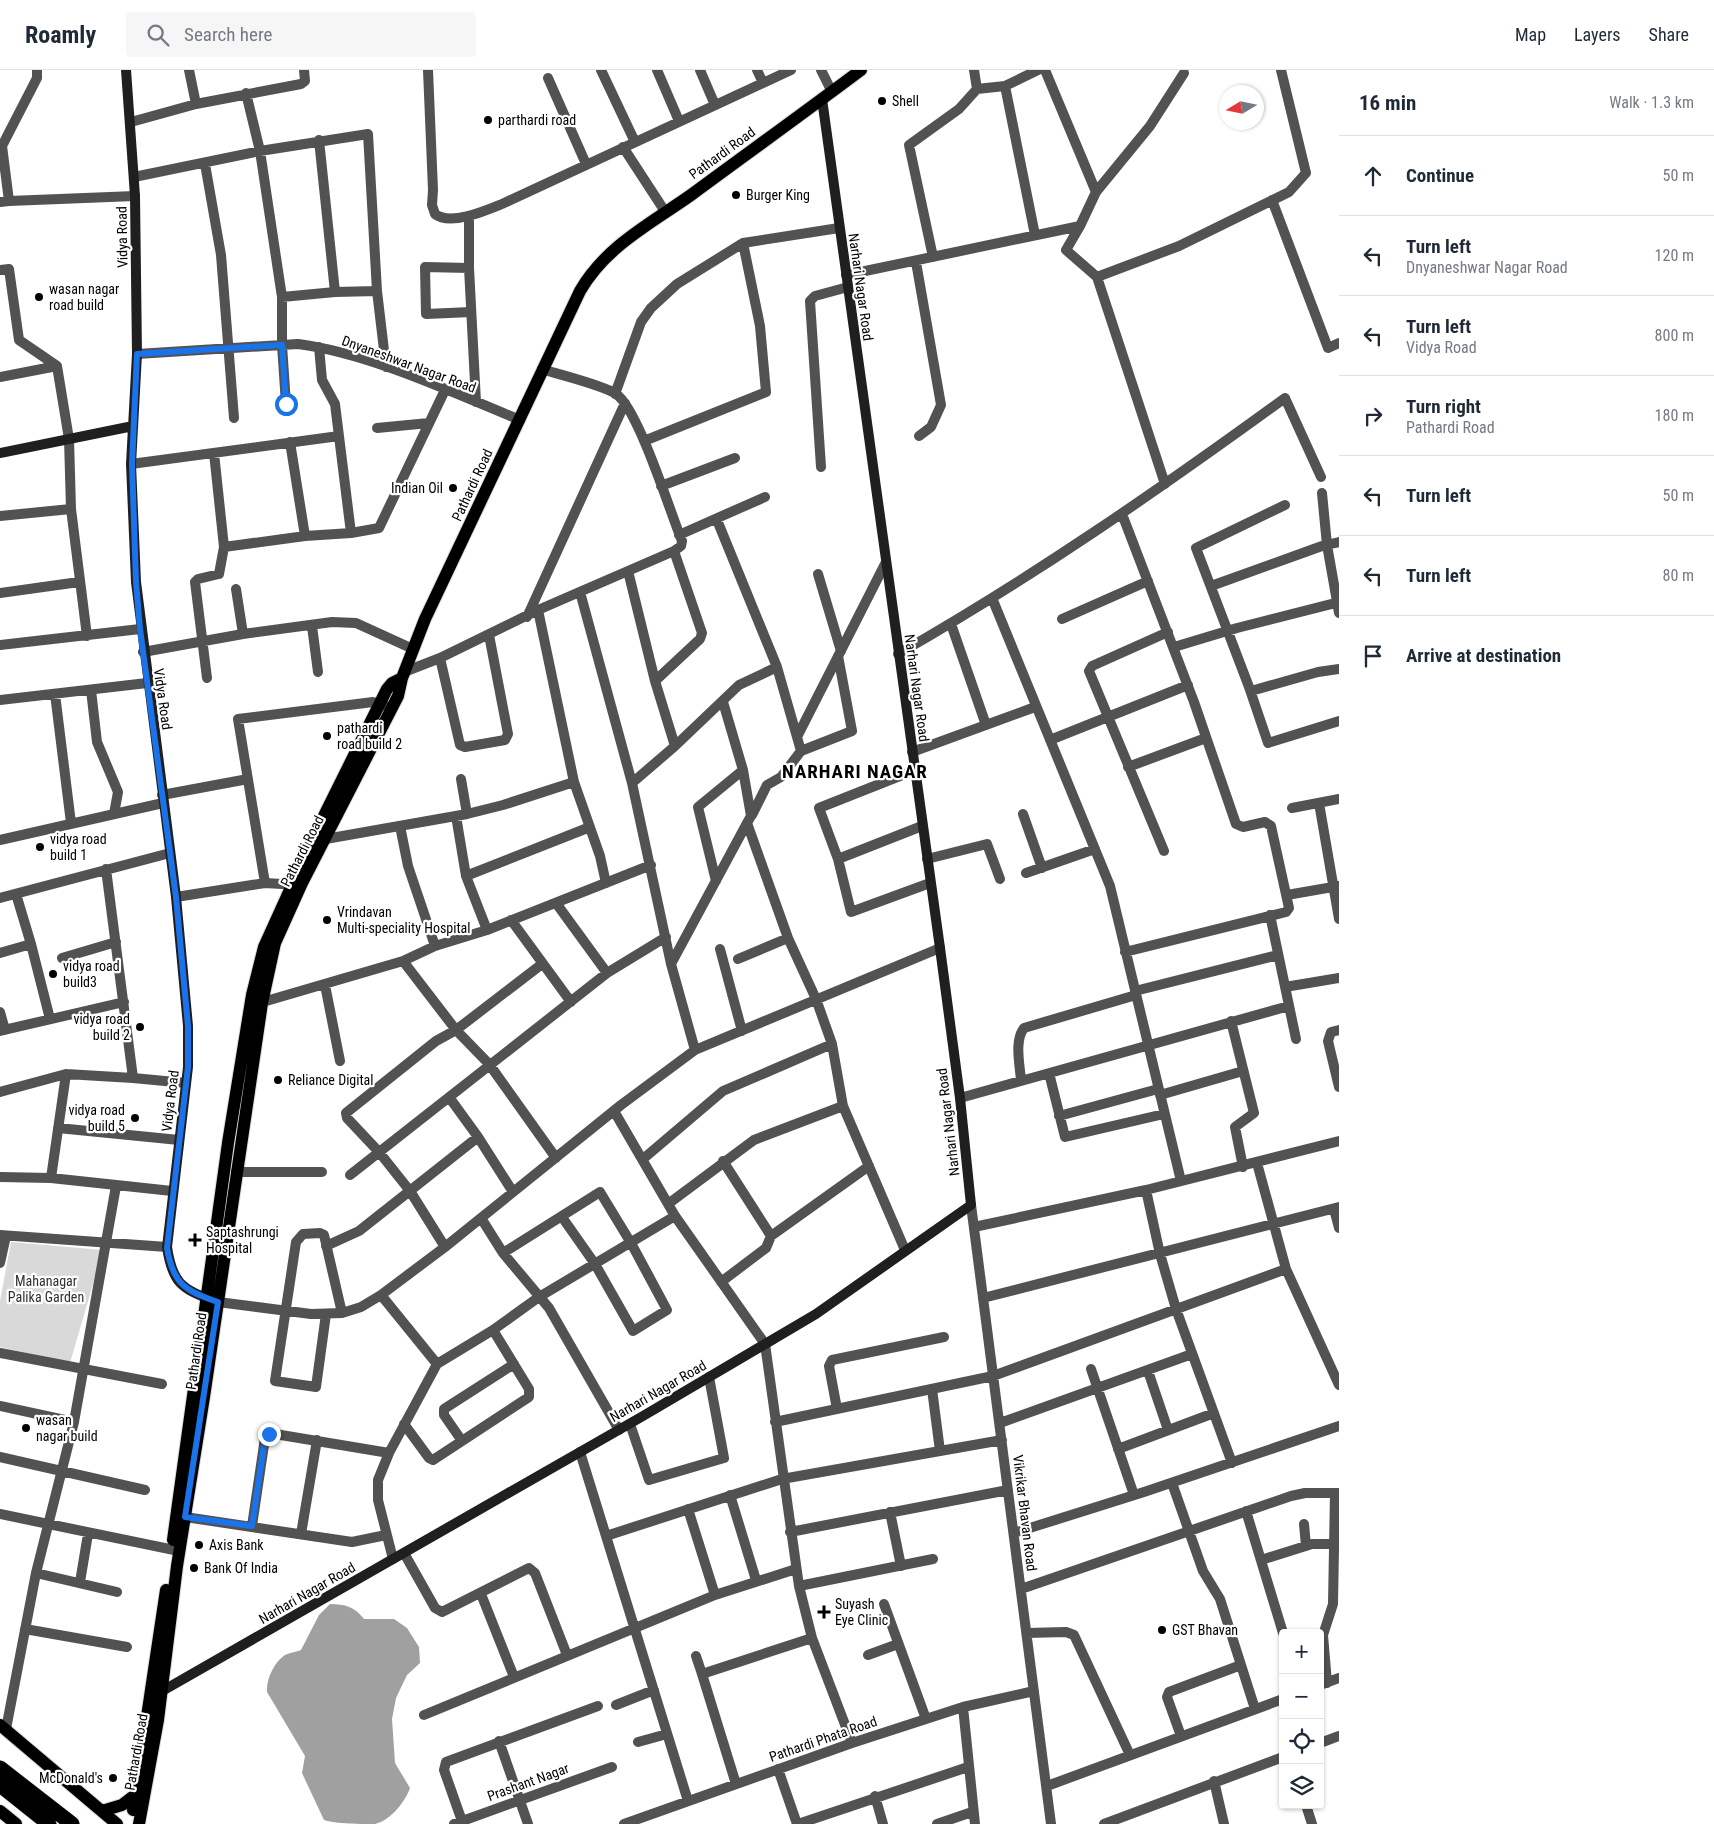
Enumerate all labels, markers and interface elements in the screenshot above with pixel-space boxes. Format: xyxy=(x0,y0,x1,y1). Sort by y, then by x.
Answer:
search box xyxy=(126,12,476,57)
text: Roamly xyxy=(25,21,96,49)
icon: search xyxy=(144,21,172,49)
text: Search here xyxy=(184,23,272,46)
text: Map xyxy=(1515,24,1546,45)
text: Layers xyxy=(1574,24,1621,45)
text: Share xyxy=(1649,24,1689,45)
north arrow xyxy=(1219,85,1264,130)
text: 16 min xyxy=(1359,91,1416,115)
place label: Shell xyxy=(892,93,919,109)
text: Walk · 1.3 km xyxy=(1609,93,1694,112)
marker: Shell xyxy=(876,95,888,107)
place label: parthardi road xyxy=(498,112,576,128)
marker: parthardi road xyxy=(482,114,494,126)
street label: Pathardi Road xyxy=(686,124,758,182)
icon: ahead xyxy=(1359,162,1387,190)
text: Continue xyxy=(1406,164,1474,187)
text: 50 m xyxy=(1662,166,1694,185)
place label: Burger King xyxy=(746,187,810,203)
marker: Burger King xyxy=(730,189,742,201)
street label: Vidya Road xyxy=(113,206,131,268)
street label: Narhari Nagar Road xyxy=(846,232,876,342)
text: Turn left xyxy=(1406,235,1471,258)
icon: left xyxy=(1359,242,1387,270)
text: 120 m xyxy=(1655,246,1694,265)
text: Dnyaneshwar Nagar Road xyxy=(1406,258,1568,277)
place label: wasan nagar road build xyxy=(49,281,119,313)
marker: wasan nagar road build xyxy=(33,291,45,303)
text: Turn left xyxy=(1406,315,1471,338)
icon: left xyxy=(1359,322,1387,350)
text: 800 m xyxy=(1655,326,1694,345)
street label: Dnyaneshwar Nagar Road xyxy=(340,332,478,396)
text: Vidya Road xyxy=(1406,338,1477,357)
route start xyxy=(275,393,298,416)
text: Turn right xyxy=(1406,395,1481,418)
icon: right xyxy=(1359,402,1387,430)
text: 180 m xyxy=(1655,406,1694,425)
text: Pathardi Road xyxy=(1406,418,1495,437)
street label: Pathardi Road xyxy=(448,446,496,524)
place label: Indian Oil xyxy=(391,480,443,496)
marker: Indian Oil xyxy=(447,482,459,494)
icon: left xyxy=(1359,482,1387,510)
text: Turn left xyxy=(1406,484,1471,507)
text: 50 m xyxy=(1662,486,1694,505)
icon: left xyxy=(1359,562,1387,590)
text: Turn left xyxy=(1406,564,1471,587)
text: 80 m xyxy=(1662,566,1694,585)
street label: Narhari Nagar Road xyxy=(902,633,932,743)
icon: arrive xyxy=(1359,642,1387,670)
text: Arrive at destination xyxy=(1406,644,1561,667)
street label: Vidya Road xyxy=(151,667,175,731)
place label: pathardi road build 2 xyxy=(337,720,402,752)
marker: pathardi road build 2 xyxy=(321,730,333,742)
district label: NARHARI NAGAR xyxy=(782,760,928,783)
street label: Pathardi Road xyxy=(277,813,327,889)
place label: vidya road build 1 xyxy=(50,831,107,863)
marker: vidya road build 1 xyxy=(34,841,46,853)
place label: Vrindavan Multi-speciality Hospital xyxy=(337,904,471,936)
marker: Vrindavan Multi-speciality Hospital xyxy=(321,914,333,926)
place label: vidya road build3 xyxy=(63,958,120,990)
marker: vidya road build3 xyxy=(47,968,59,980)
place label: vidya road build 2 xyxy=(73,1011,130,1043)
marker: vidya road build 2 xyxy=(134,1021,146,1033)
street label: Narhari Nagar Road xyxy=(933,1067,963,1177)
street label: Vidya Road xyxy=(158,1069,182,1133)
place label: Reliance Digital xyxy=(288,1072,374,1088)
marker: Reliance Digital xyxy=(272,1074,284,1086)
place label: vidya road build 5 xyxy=(68,1102,125,1134)
marker: vidya road build 5 xyxy=(129,1112,141,1124)
place label: Saptashrungi Hospital xyxy=(206,1224,279,1256)
marker: Saptashrungi Hospital xyxy=(188,1233,202,1247)
park label: Mahanagar Palika Garden xyxy=(8,1273,84,1305)
street label: Pathardi Road xyxy=(183,1311,209,1391)
street label: Narhari Nagar Road xyxy=(607,1357,709,1425)
place label: wasan nagar build xyxy=(36,1412,98,1444)
marker: wasan nagar build xyxy=(20,1422,32,1434)
route end xyxy=(258,1423,281,1446)
street label: Vikrikar Bhavan Road xyxy=(1010,1454,1040,1572)
place label: Axis Bank xyxy=(209,1537,264,1553)
marker: Axis Bank xyxy=(193,1539,205,1551)
street label: Narhari Nagar Road xyxy=(256,1559,358,1627)
place label: Bank Of India xyxy=(204,1560,278,1576)
marker: Bank Of India xyxy=(188,1562,200,1574)
place label: Suyash Eye Clinic xyxy=(835,1596,888,1628)
marker: Suyash Eye Clinic xyxy=(817,1605,831,1619)
place label: GST Bhavan xyxy=(1172,1622,1238,1638)
marker: GST Bhavan xyxy=(1156,1624,1168,1636)
map controls xyxy=(1279,1629,1324,1809)
button: + xyxy=(1279,1629,1324,1674)
button: − xyxy=(1279,1674,1324,1719)
street label: Pathardi Road xyxy=(121,1712,151,1792)
street label: Pathardi Phata Road xyxy=(767,1713,879,1765)
button: locate xyxy=(1279,1719,1324,1764)
street label: Prashant Nagar xyxy=(485,1760,571,1804)
button: layers xyxy=(1279,1764,1324,1809)
place label: McDonald's xyxy=(39,1770,103,1786)
marker: McDonald's xyxy=(107,1772,119,1784)

